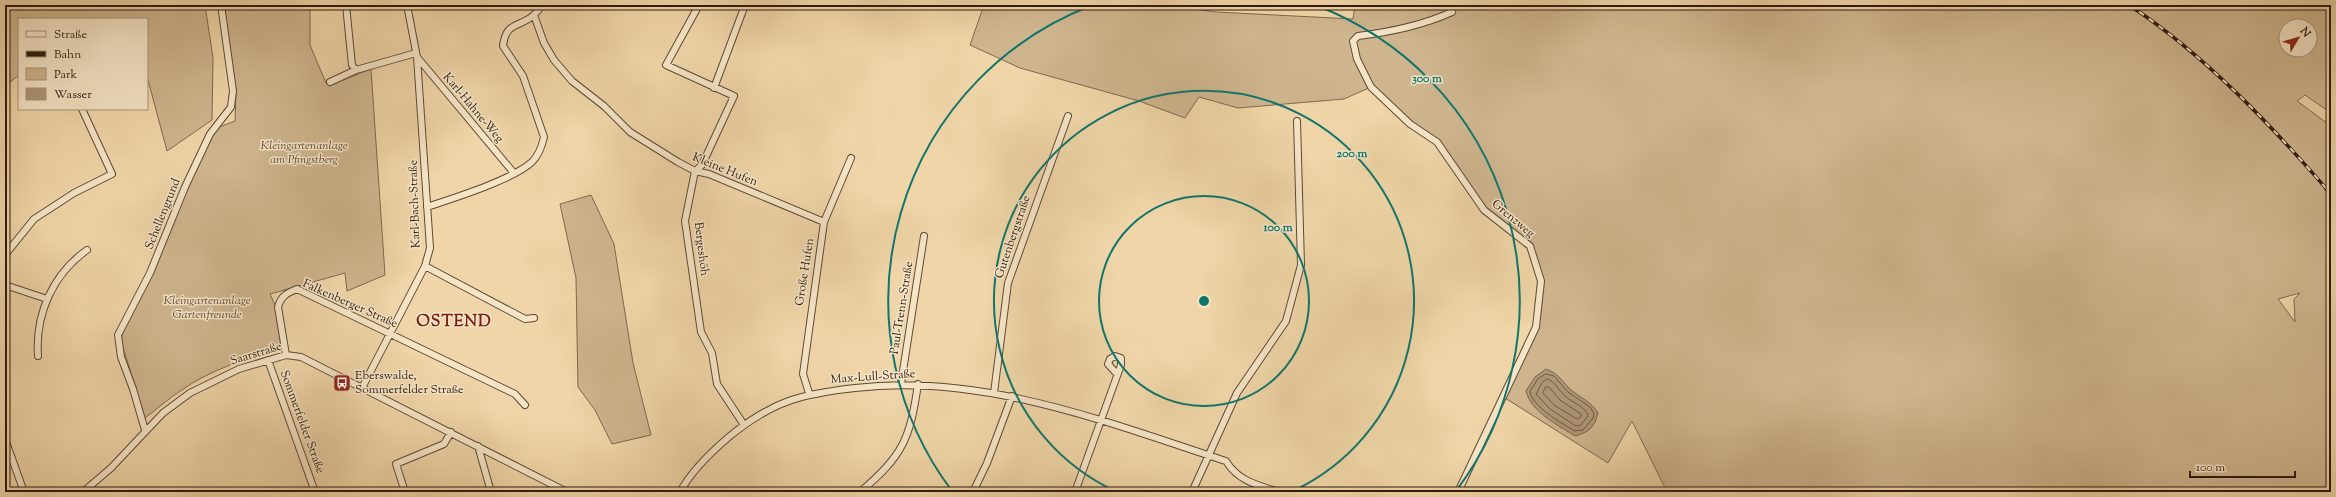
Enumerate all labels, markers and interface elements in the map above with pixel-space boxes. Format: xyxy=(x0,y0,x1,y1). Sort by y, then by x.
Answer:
legend xyxy=(18,18,148,110)
north arrow xyxy=(2278,18,2318,58)
text: N xyxy=(2295,23,2314,41)
text: Straße xyxy=(54,26,88,44)
text: Bahn xyxy=(54,46,81,64)
text: Park xyxy=(54,66,77,84)
street label: Karl-Hahne-Weg xyxy=(438,69,508,147)
text: 300 m xyxy=(1412,70,1442,88)
text: Wasser xyxy=(54,86,92,104)
park label: Kleingartenanlage am Pfingstberg xyxy=(260,137,348,169)
text: 200 m xyxy=(1337,145,1367,163)
street label: Kleine Hufen xyxy=(690,149,760,191)
street label: Karl-Bach-Straße xyxy=(404,159,426,248)
street label: Schellengrund xyxy=(141,176,185,252)
street label: Gutenbergstraße xyxy=(990,193,1036,281)
street label: Grenzweg xyxy=(1487,196,1539,243)
text: 100 m xyxy=(1262,219,1293,237)
street label: Bergeshöh xyxy=(689,221,713,277)
street label: Große Hufen xyxy=(791,237,819,307)
street label: Paul-Trenn-Straße xyxy=(886,260,918,356)
street label: Falkenberger Straße xyxy=(299,275,401,333)
park label: Kleingartenanlage Gartenfreunde xyxy=(163,292,251,324)
centre of rings xyxy=(1197,294,1211,308)
district label: OSTEND xyxy=(416,311,492,334)
street label: Saarstraße xyxy=(228,337,285,370)
street label: Max-Lull-Straße xyxy=(830,365,916,389)
place label: Eberswalde, Sommerfelder Straße xyxy=(355,367,464,399)
street label: Sommerfelder Straße xyxy=(275,368,329,477)
bus stop icon: Eberswalde, Sommerfelder Straße xyxy=(332,373,352,393)
scale bar xyxy=(2190,453,2295,479)
text: 100 m xyxy=(2196,459,2225,477)

